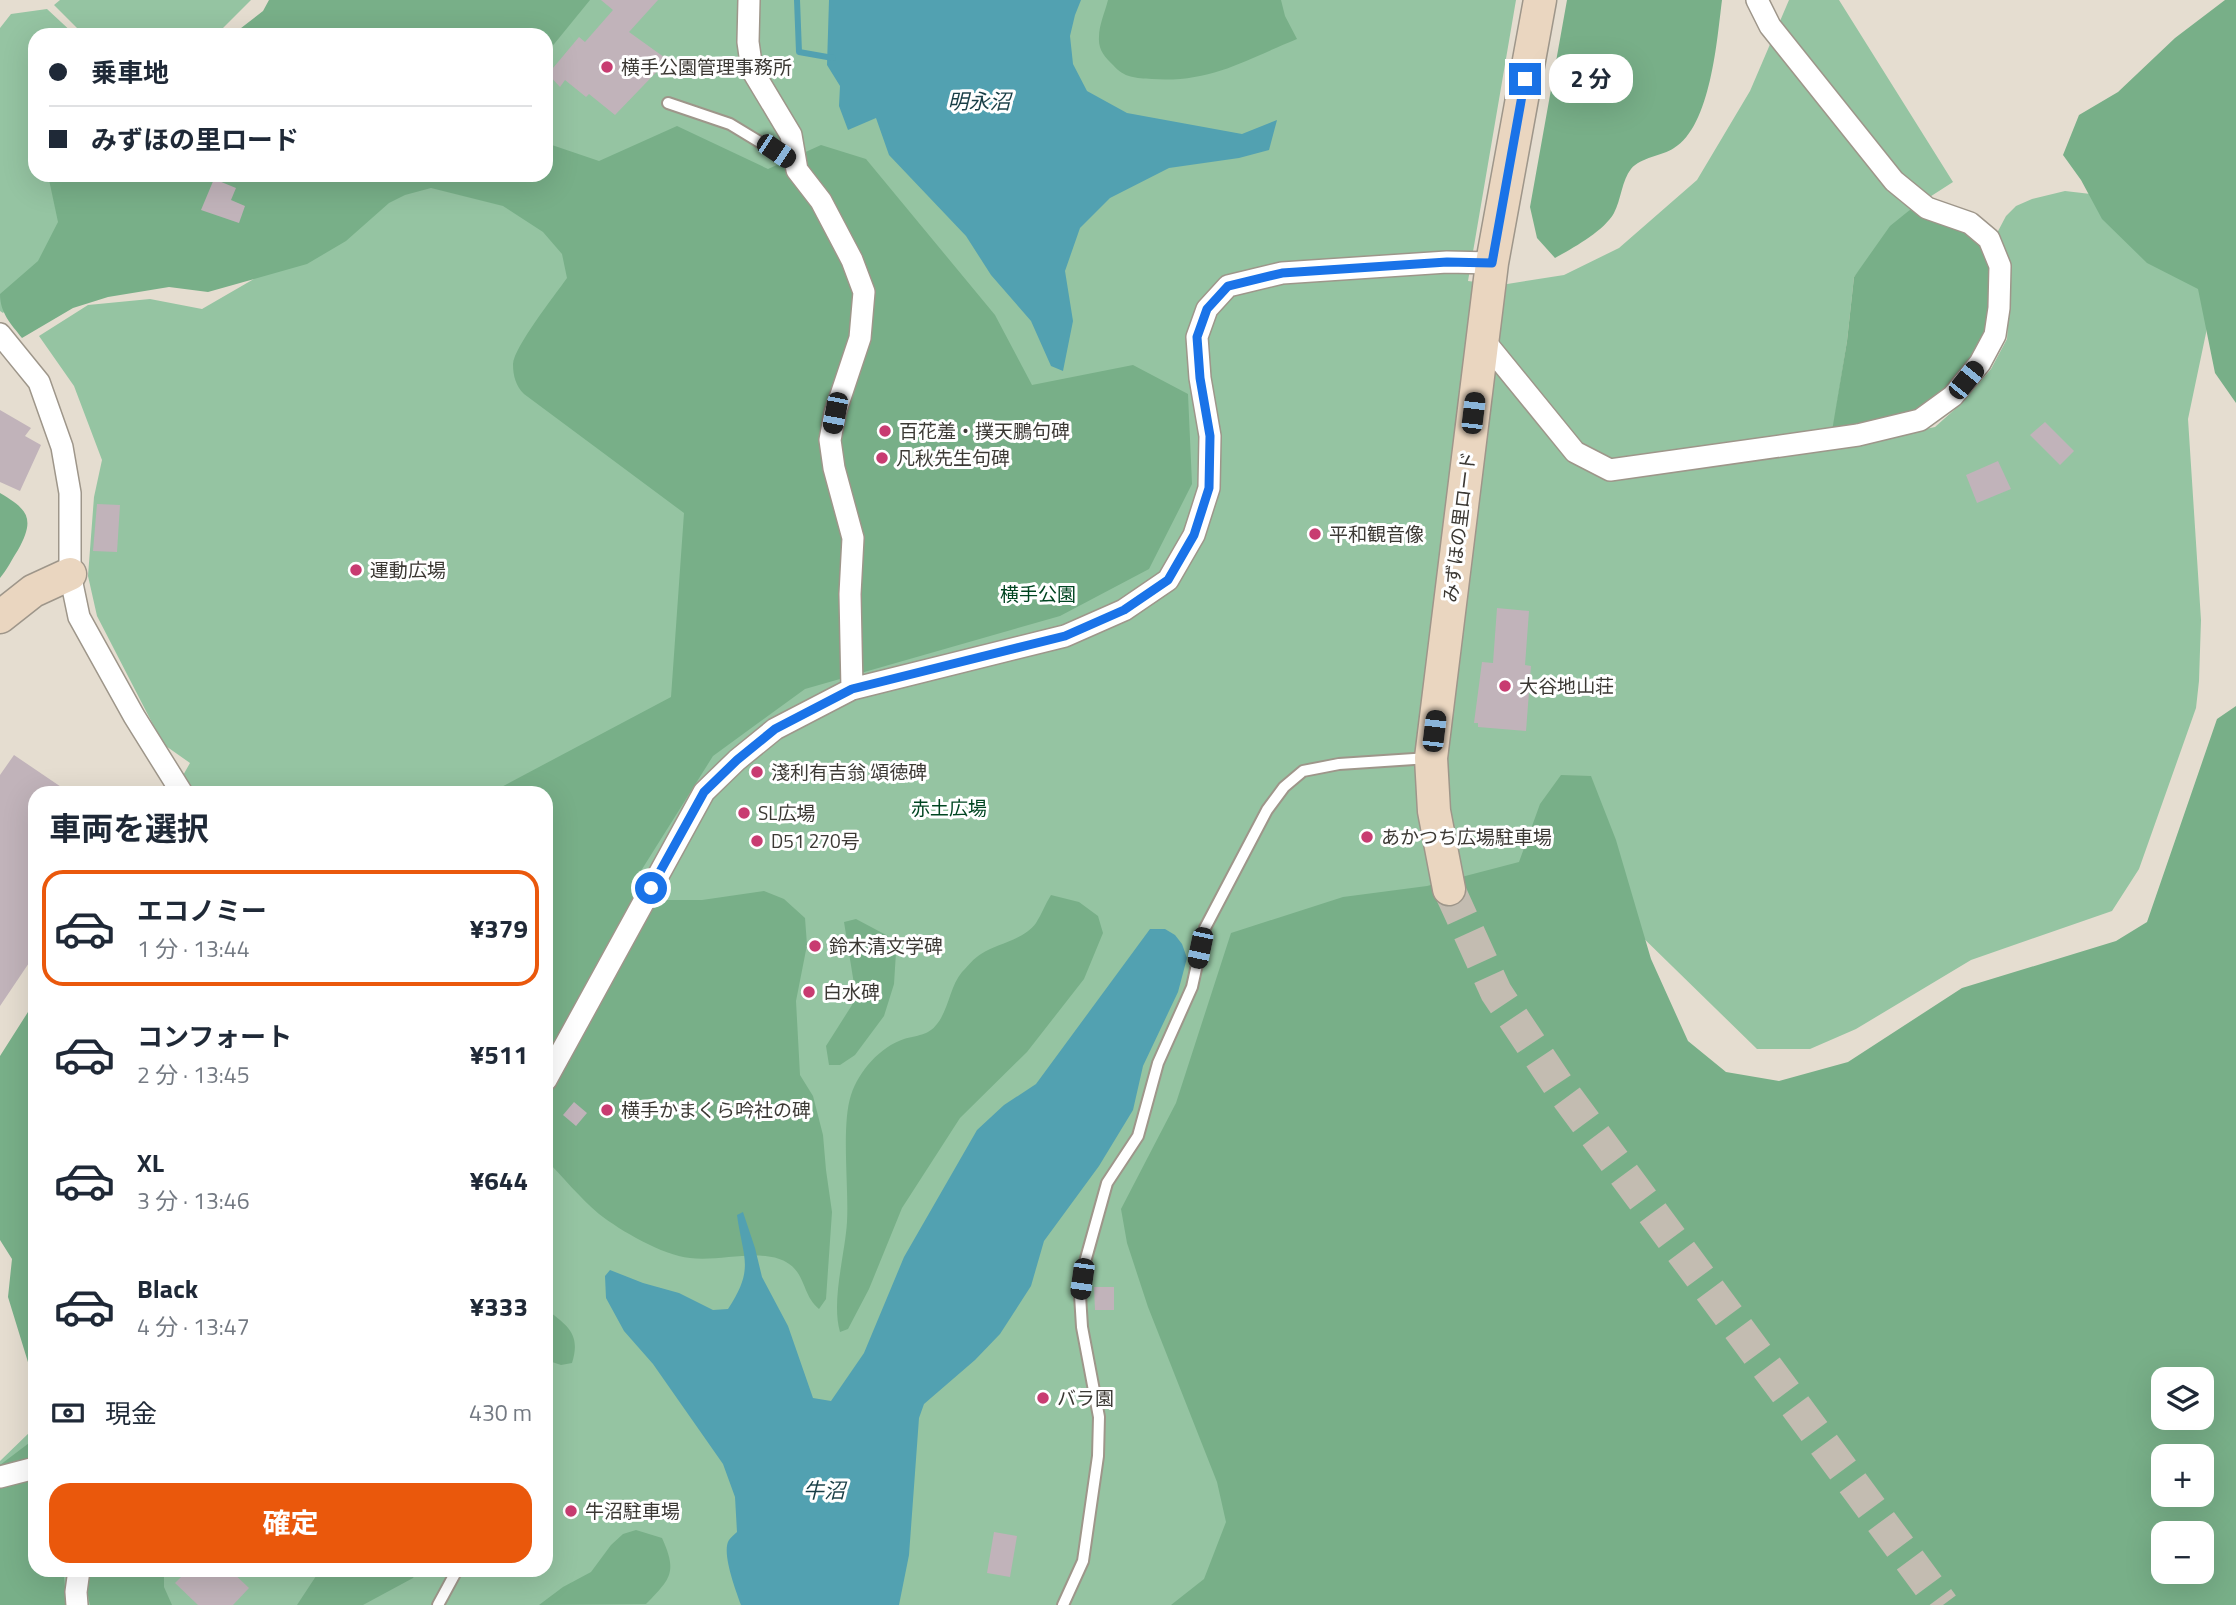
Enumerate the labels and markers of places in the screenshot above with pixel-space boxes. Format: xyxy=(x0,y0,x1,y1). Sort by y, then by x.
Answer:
place label: 横手公園管理事務所 xyxy=(621,52,792,81)
marker: 横手公園管理事務所 xyxy=(599,59,615,75)
place label: 百花羞・撲天鵬句碑 xyxy=(899,416,1070,445)
marker: 百花羞・撲天鵬句碑 xyxy=(877,423,893,439)
place label: 凡秋先生句碑 xyxy=(896,443,1010,472)
marker: 凡秋先生句碑 xyxy=(874,450,890,466)
place label: 平和観音像 xyxy=(1329,519,1424,548)
marker: 平和観音像 xyxy=(1307,526,1323,542)
place label: 運動広場 xyxy=(370,555,446,584)
marker: 運動広場 xyxy=(348,562,364,578)
place label: 大谷地山荘 xyxy=(1519,671,1614,700)
marker: 大谷地山荘 xyxy=(1497,678,1513,694)
place label: 淺利有吉翁 頌徳碑 xyxy=(771,757,927,786)
marker: 淺利有吉翁 頌徳碑 xyxy=(749,764,765,780)
place label: SL広場 xyxy=(758,798,815,827)
marker: SL広場 xyxy=(736,805,752,821)
place label: あかつち広場駐車場 xyxy=(1381,822,1552,851)
place label: D51 270号 xyxy=(771,826,860,855)
marker: あかつち広場駐車場 xyxy=(1359,829,1375,845)
marker: D51 270号 xyxy=(749,833,765,849)
place label: 鈴木清文学碑 xyxy=(829,931,943,960)
marker: 鈴木清文学碑 xyxy=(807,938,823,954)
place label: 白水碑 xyxy=(823,977,880,1006)
marker: 白水碑 xyxy=(801,984,817,1000)
place label: 横手かまくら吟社の碑 xyxy=(621,1095,811,1124)
marker: 横手かまくら吟社の碑 xyxy=(599,1102,615,1118)
place label: バラ園 xyxy=(1057,1383,1114,1412)
marker: バラ園 xyxy=(1035,1390,1051,1406)
place label: 牛沼駐車場 xyxy=(585,1496,680,1525)
marker: 牛沼駐車場 xyxy=(563,1503,579,1519)

